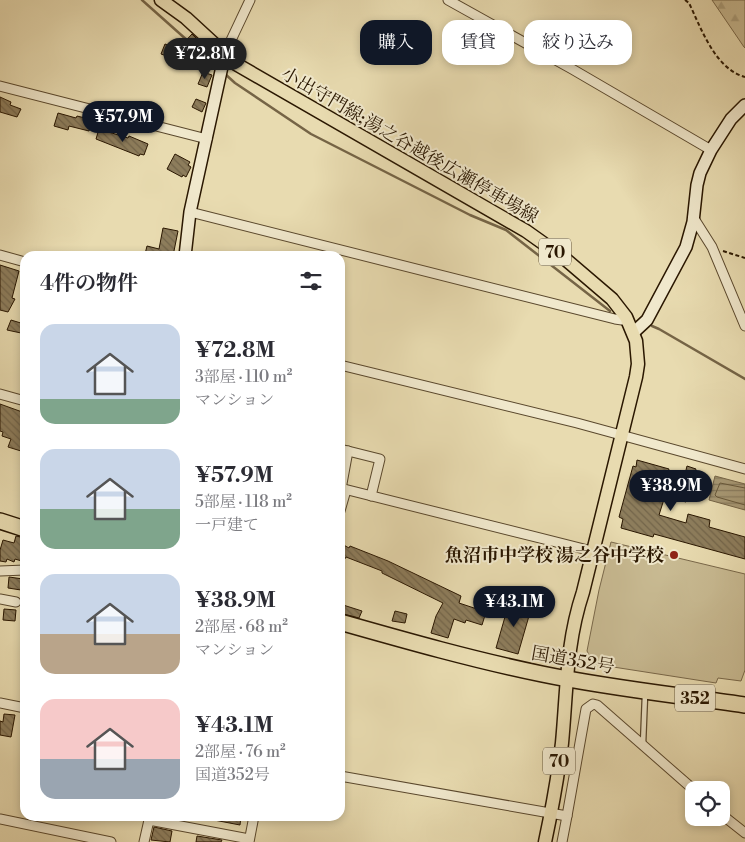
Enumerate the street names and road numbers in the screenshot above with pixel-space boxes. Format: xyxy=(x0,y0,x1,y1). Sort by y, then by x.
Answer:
street label: 小出守門線;湯之谷越後広瀬停車場線 xyxy=(277,62,542,229)
road number: 70 xyxy=(539,238,571,266)
street label: 国道352号 xyxy=(529,642,616,679)
road number: 352 xyxy=(675,684,715,711)
road number: 70 xyxy=(543,748,575,774)

